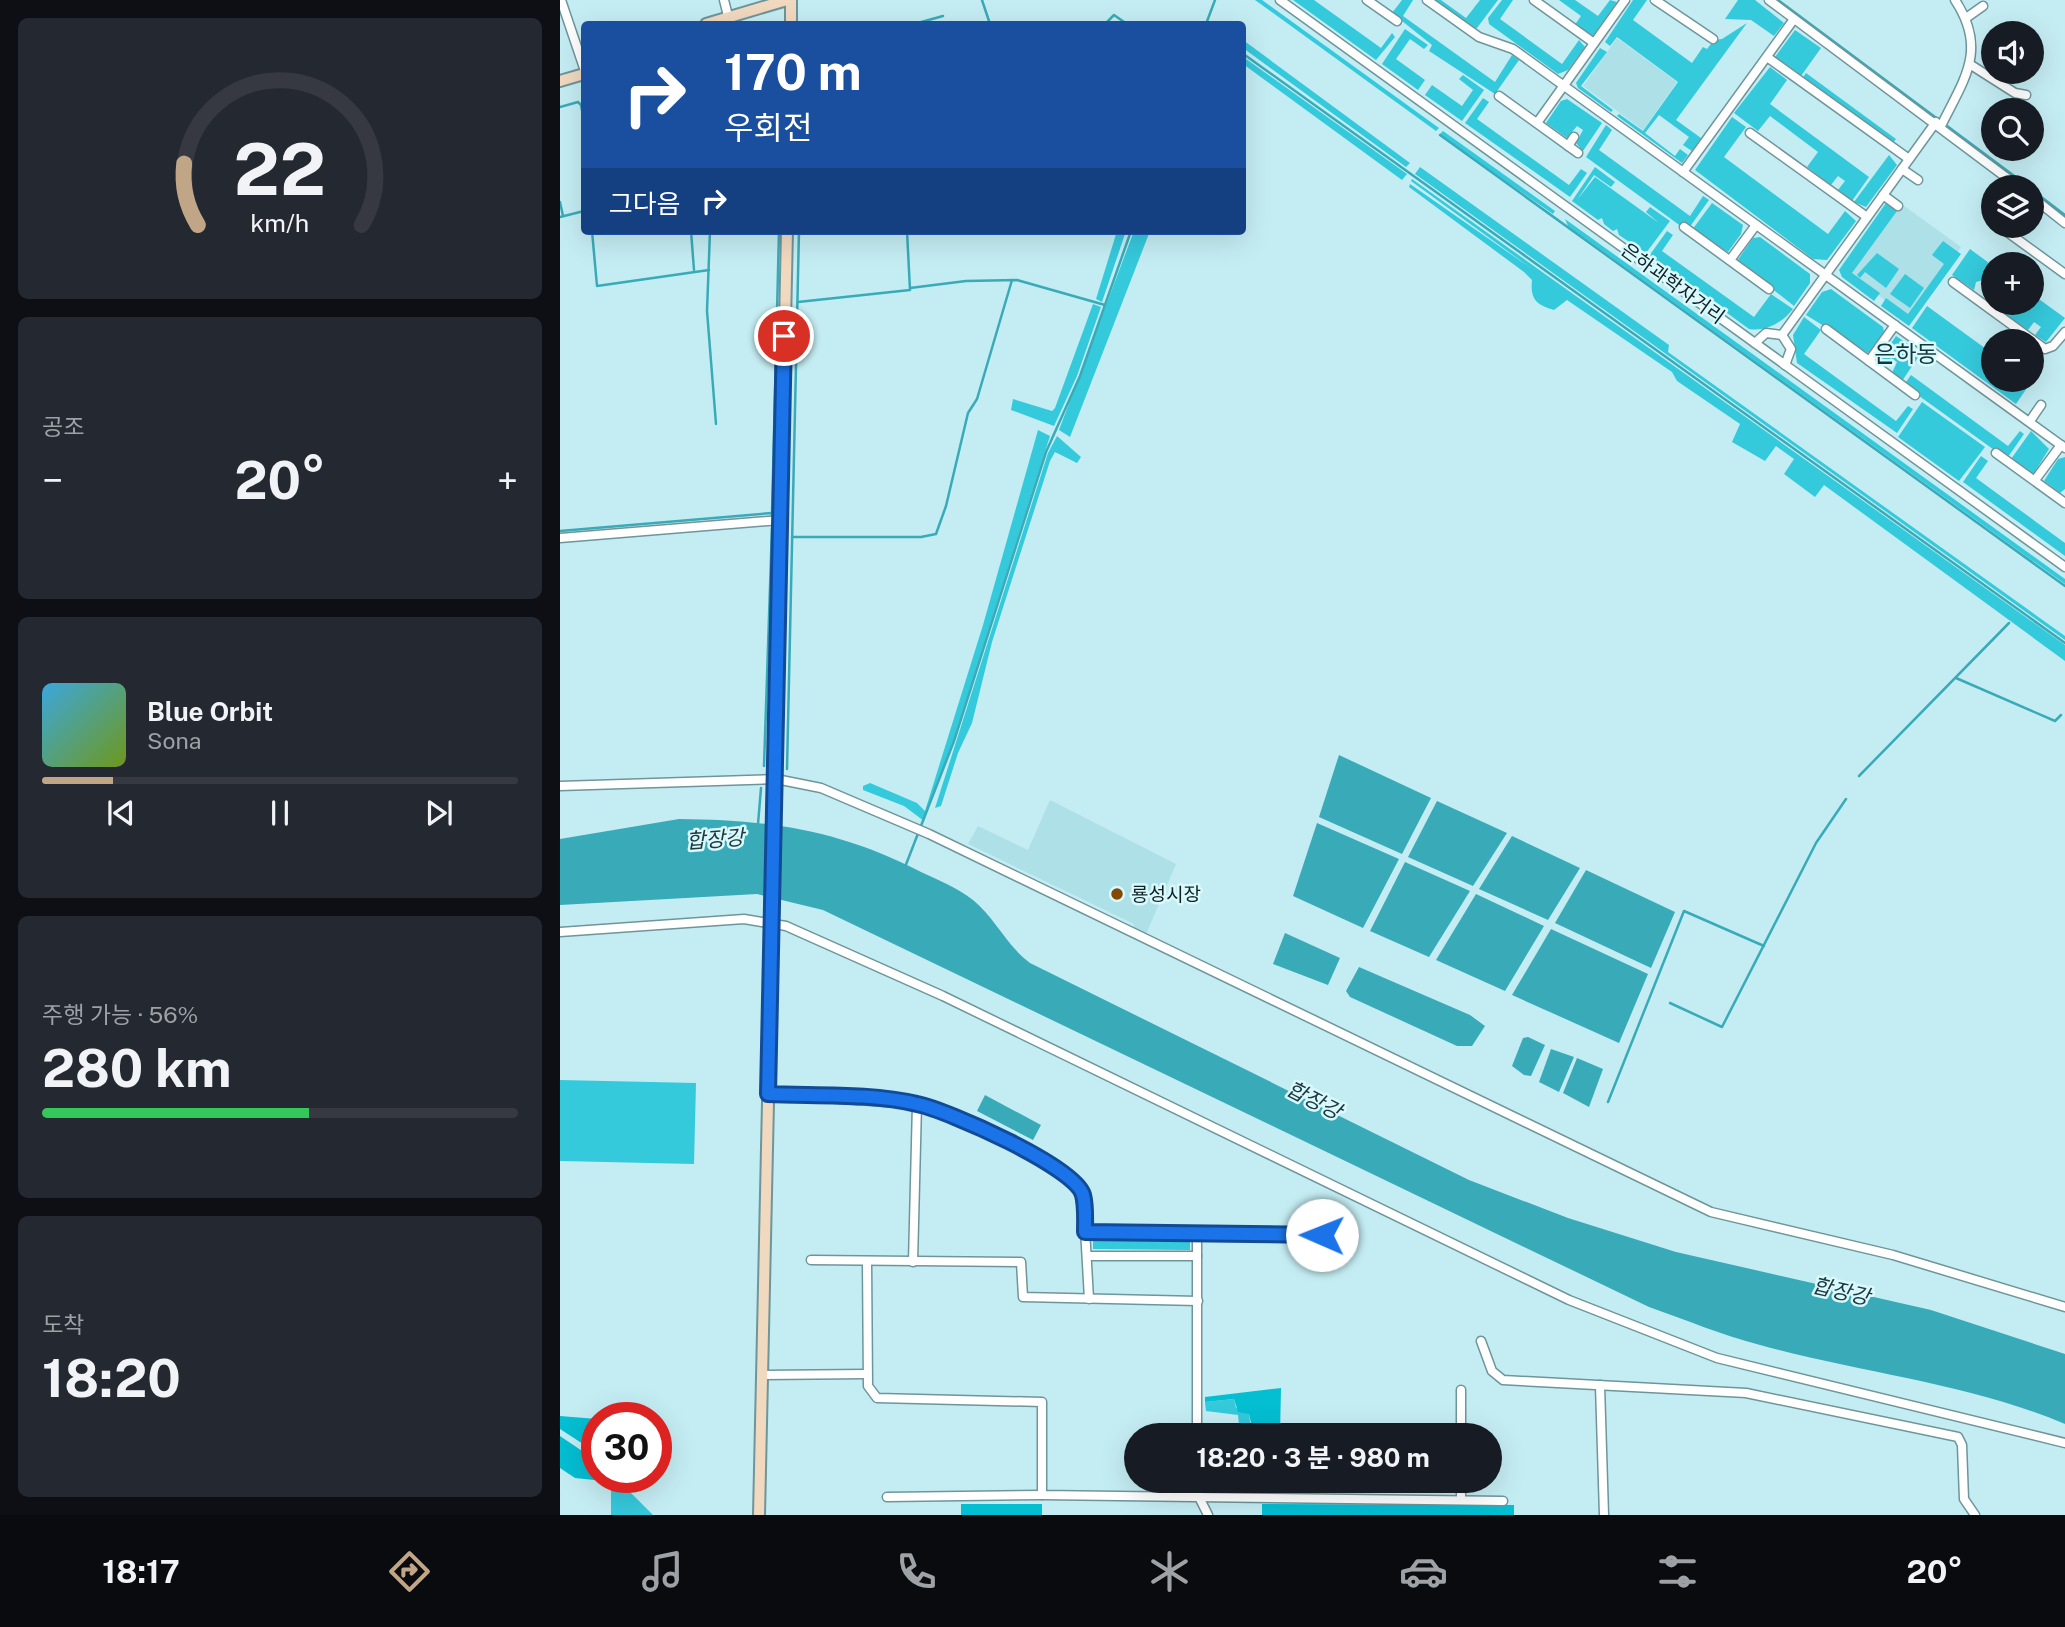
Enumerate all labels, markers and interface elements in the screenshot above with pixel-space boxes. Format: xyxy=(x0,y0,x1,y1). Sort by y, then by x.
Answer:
map controls xyxy=(1981,21,2044,392)
button: sound xyxy=(1981,21,2044,84)
text: 170 m xyxy=(724,43,862,101)
icon: right xyxy=(609,49,700,140)
button: search xyxy=(1981,98,2044,161)
text: 우회전 xyxy=(724,109,812,146)
text: 22 xyxy=(234,126,326,211)
button: layers xyxy=(1981,175,2044,238)
icon: right xyxy=(695,182,733,220)
text: 그다음 xyxy=(609,188,681,219)
text: km/h xyxy=(251,208,309,238)
street label: 은하과학자거리 xyxy=(1617,238,1729,328)
button: + xyxy=(1981,252,2044,315)
pin xyxy=(754,306,814,366)
icon: arrive xyxy=(765,317,803,355)
button: − xyxy=(1981,329,2044,392)
district label: 은하동 xyxy=(1874,340,1938,367)
text: 공조 xyxy=(42,413,84,440)
text: 20° xyxy=(234,450,326,511)
text: − xyxy=(42,458,63,503)
text: + xyxy=(497,458,518,503)
text: Blue Orbit xyxy=(147,696,273,727)
text: Sona xyxy=(147,727,201,754)
icon: previous xyxy=(102,794,140,832)
icon: pause xyxy=(261,794,299,832)
icon: next xyxy=(420,794,458,832)
water label: 합장강 xyxy=(685,824,747,853)
place label: 룡성시장 xyxy=(1131,883,1201,905)
marker: 룡성시장 xyxy=(1109,886,1125,902)
text: 주행 가능 · 56% xyxy=(42,1001,198,1028)
text: 280 km xyxy=(42,1038,232,1099)
water label: 합장강 xyxy=(1282,1076,1348,1126)
position arrow xyxy=(1285,1198,1359,1272)
water label: 합장강 xyxy=(1810,1272,1875,1310)
text: 도착 xyxy=(42,1311,84,1338)
text: 18:20 xyxy=(42,1348,181,1409)
speed limit sign: 30 xyxy=(581,1402,672,1493)
text: 18:20 · 3 분 · 980 m xyxy=(1196,1442,1430,1473)
icon: directions xyxy=(385,1547,434,1596)
icon: music xyxy=(638,1547,687,1596)
icon: phone xyxy=(892,1547,941,1596)
icon: climate xyxy=(1145,1547,1194,1596)
icon: car xyxy=(1399,1547,1448,1596)
icon: filters xyxy=(1653,1547,1702,1596)
text: 18:17 xyxy=(102,1553,180,1590)
text: 20° xyxy=(1906,1553,1963,1590)

